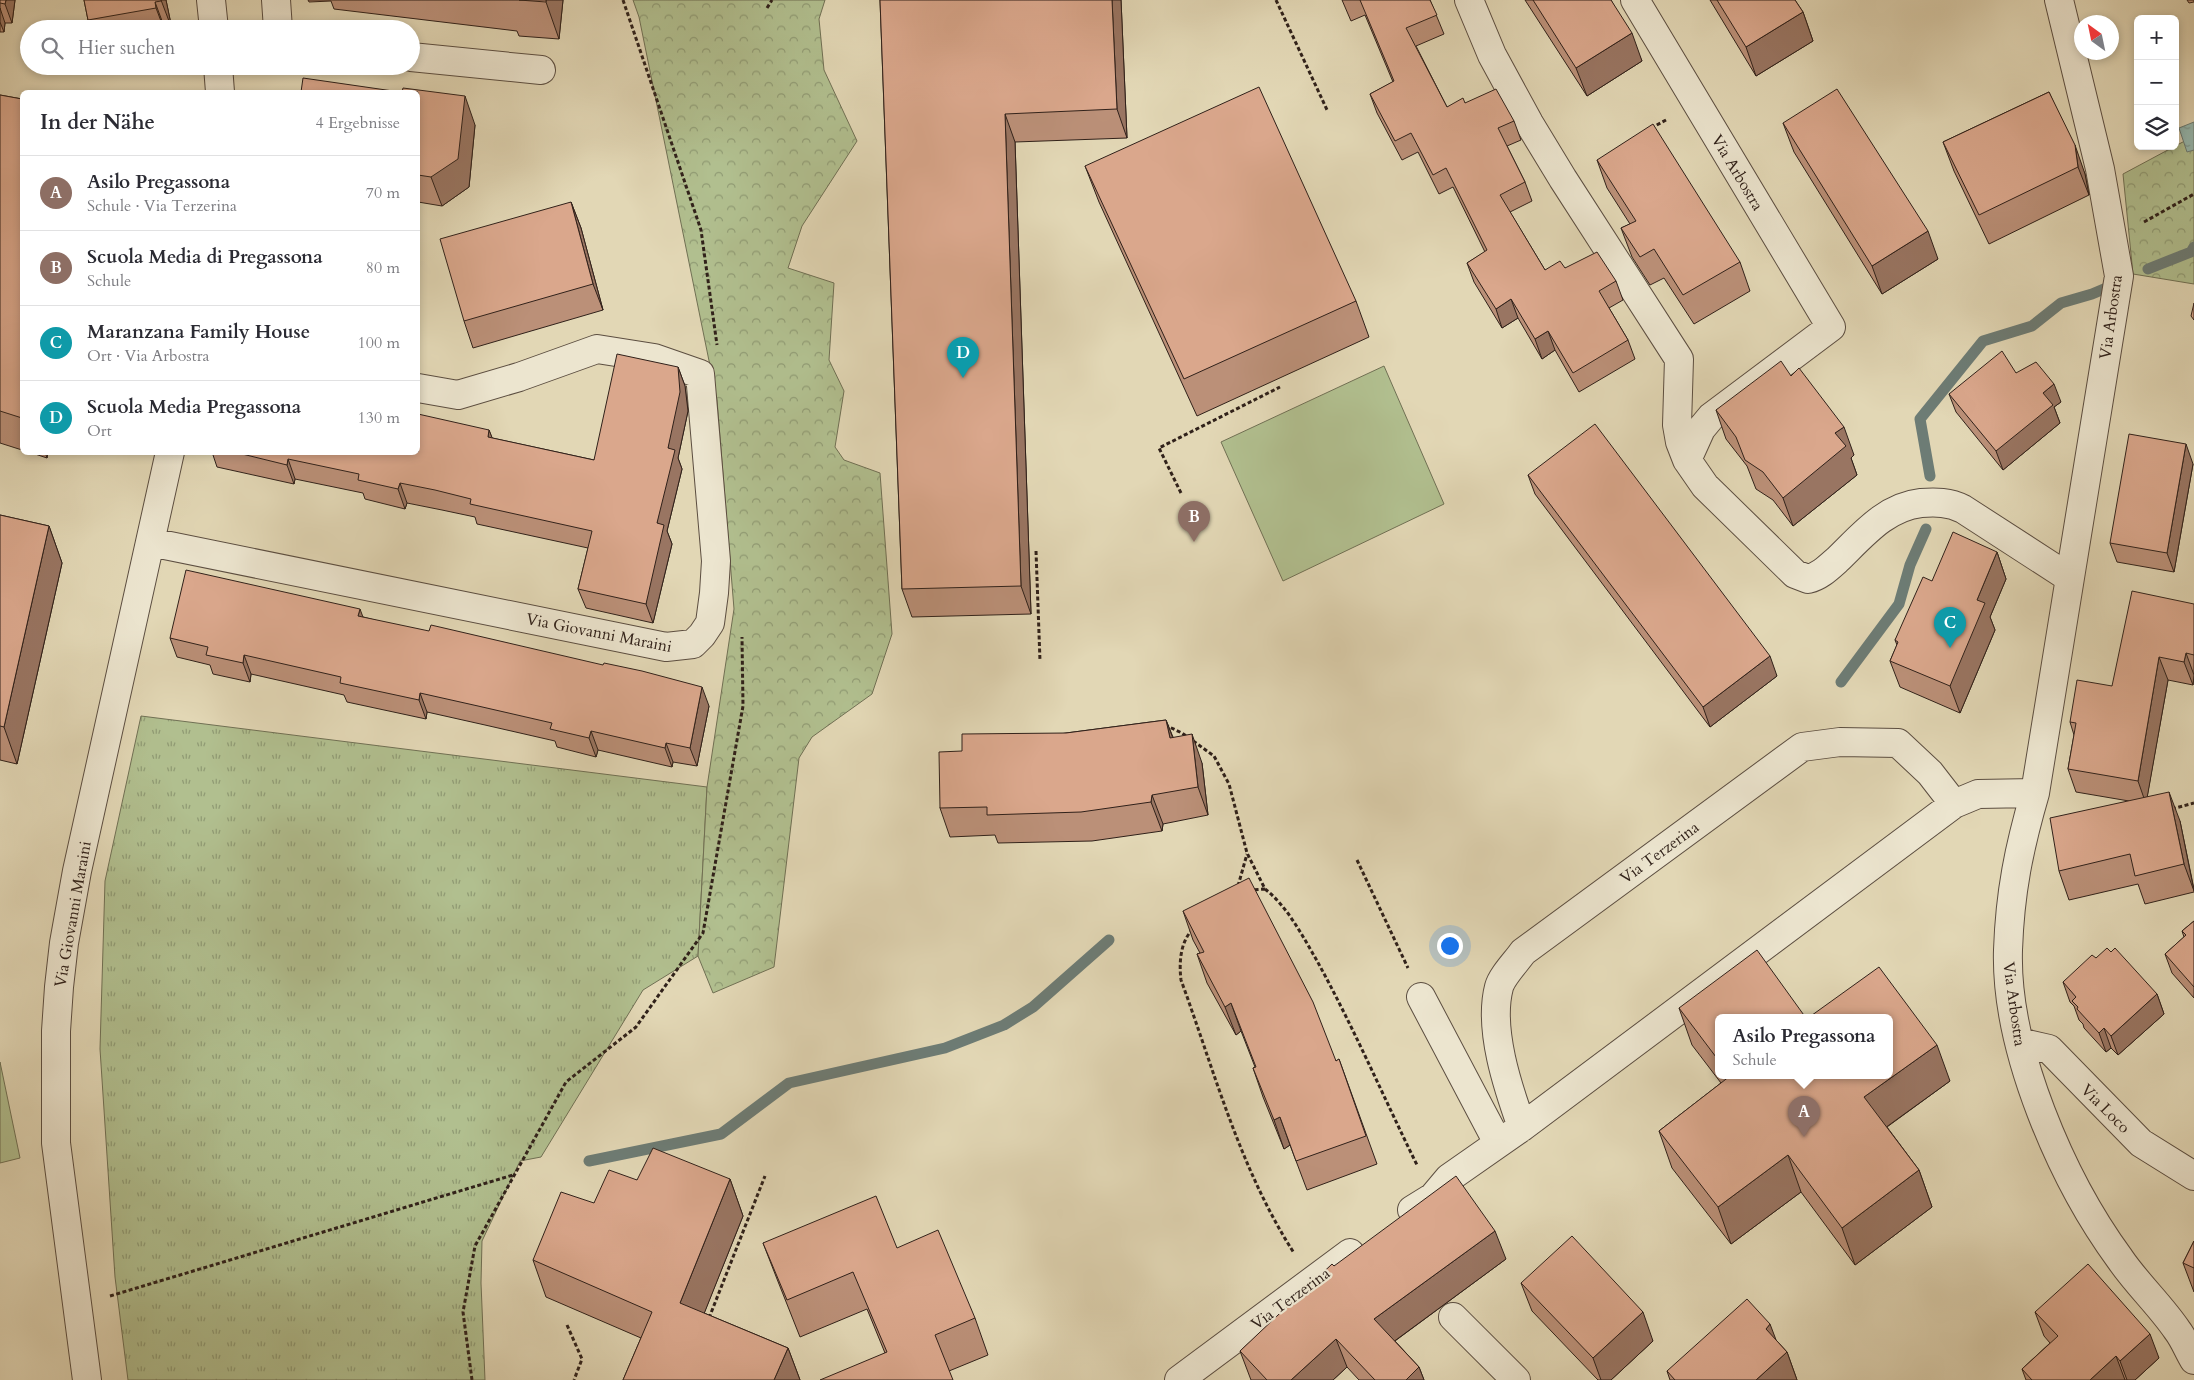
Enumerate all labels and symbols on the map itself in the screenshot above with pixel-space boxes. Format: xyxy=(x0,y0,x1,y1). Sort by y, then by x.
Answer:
north arrow xyxy=(2074,15,2119,60)
street label: Via Arbostra xyxy=(1706,130,1769,215)
street label: Via Arbostra xyxy=(2094,273,2128,361)
pin: D xyxy=(947,337,979,378)
pin: B xyxy=(1178,501,1210,542)
pin: C xyxy=(1934,607,1966,648)
street label: Via Giovanni Maraini xyxy=(524,608,674,658)
street label: Via Terzerina xyxy=(1615,817,1704,889)
street label: Via Giovanni Maraini xyxy=(49,839,97,989)
your location xyxy=(1437,933,1463,959)
street label: Via Arbostra xyxy=(1997,960,2031,1048)
street label: Via Loco xyxy=(2076,1079,2135,1139)
pin: A xyxy=(1788,1096,1820,1137)
street label: Via Terzerina xyxy=(1246,1263,1335,1335)

